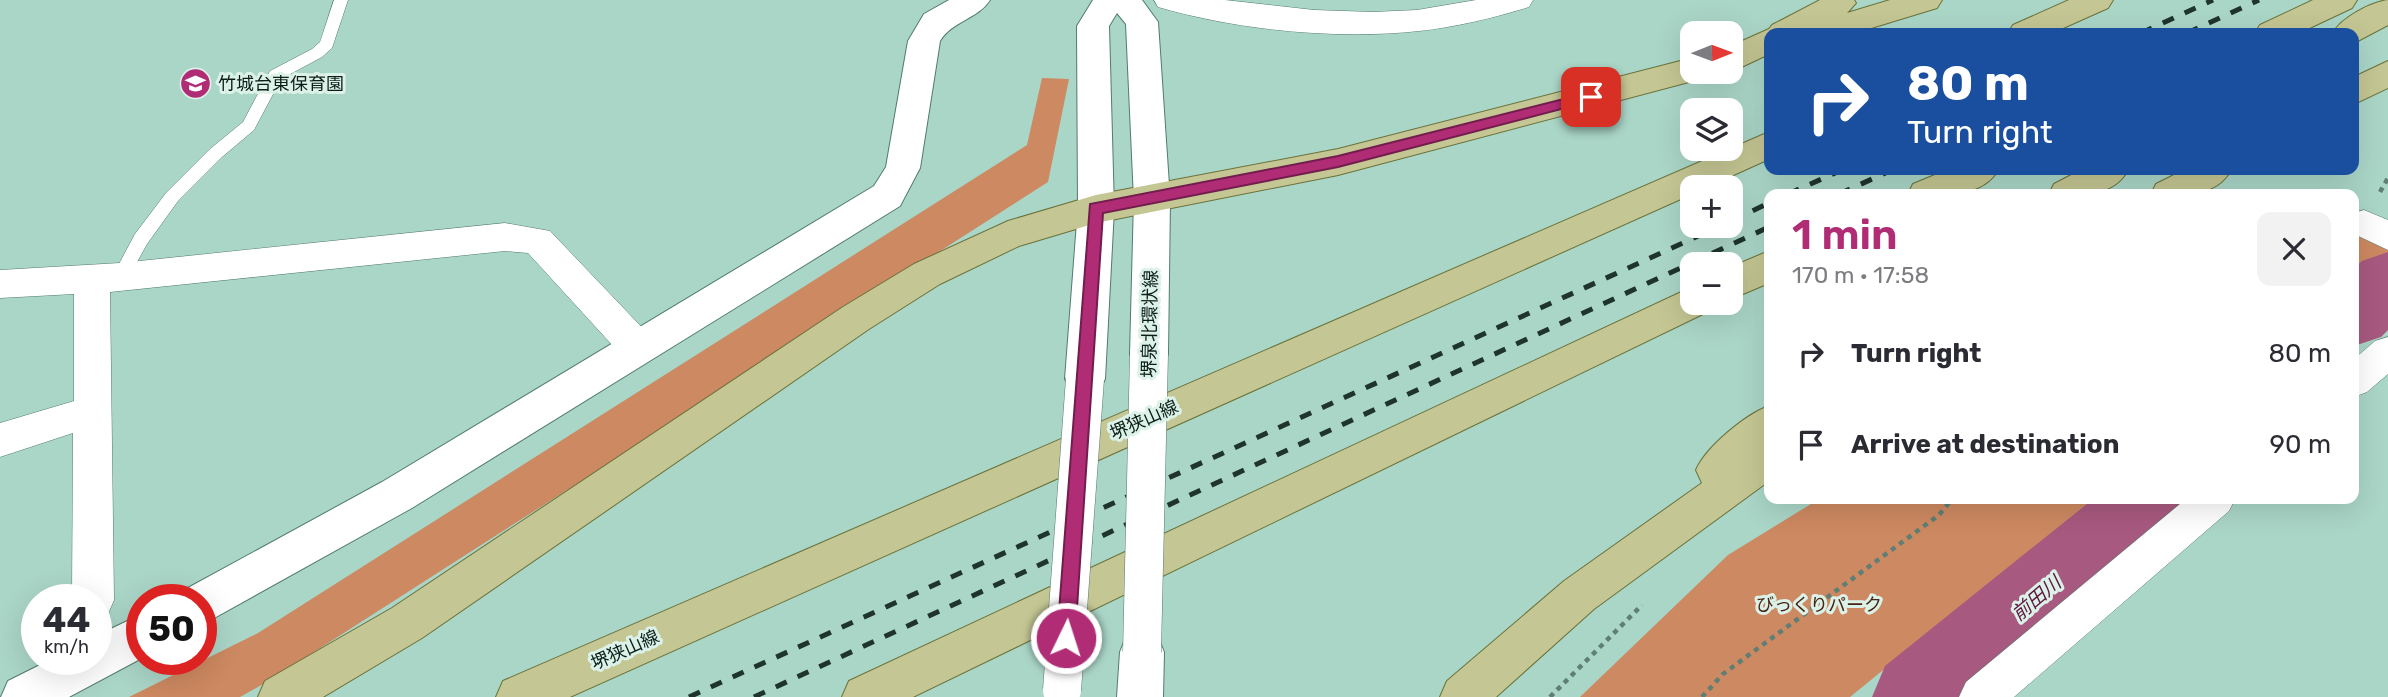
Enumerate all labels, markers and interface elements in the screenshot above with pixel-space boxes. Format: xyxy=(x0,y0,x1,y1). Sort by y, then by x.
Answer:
north arrow xyxy=(1680,21,1743,84)
map controls xyxy=(1680,21,1743,315)
text: 80 m xyxy=(1907,54,2029,112)
icon: right xyxy=(1792,56,1883,147)
school or university icon: 竹城台東保育園 xyxy=(178,67,212,101)
pin xyxy=(1561,67,1621,127)
place label: 竹城台東保育園 xyxy=(218,73,344,95)
icon: arrive xyxy=(1572,78,1610,116)
button: layers xyxy=(1680,98,1743,161)
text: Turn right xyxy=(1907,113,2052,151)
button: + xyxy=(1680,175,1743,238)
text: 1 min xyxy=(1792,210,1898,260)
button: close xyxy=(2257,212,2331,286)
button: − xyxy=(1680,252,1743,315)
text: 170 m · 17:58 xyxy=(1792,261,1929,289)
street label: 堺泉北環状線 xyxy=(1138,270,1162,378)
icon: right xyxy=(1792,335,1830,373)
text: Turn right xyxy=(1851,338,1981,369)
text: 80 m xyxy=(2268,338,2331,369)
street label: 堺狭山線 xyxy=(1107,395,1181,445)
icon: arrive xyxy=(1792,426,1830,464)
text: Arrive at destination xyxy=(1851,429,2119,460)
text: 90 m xyxy=(2270,429,2331,460)
water label: 前田川 xyxy=(2007,570,2067,626)
speed limit sign: 50 xyxy=(126,584,217,675)
park label: びっくりパーク xyxy=(1756,594,1882,616)
text: 44 xyxy=(43,599,90,641)
position arrow xyxy=(1029,601,1103,675)
street label: 堺狭山線 xyxy=(588,625,662,675)
text: km/h xyxy=(44,636,89,658)

